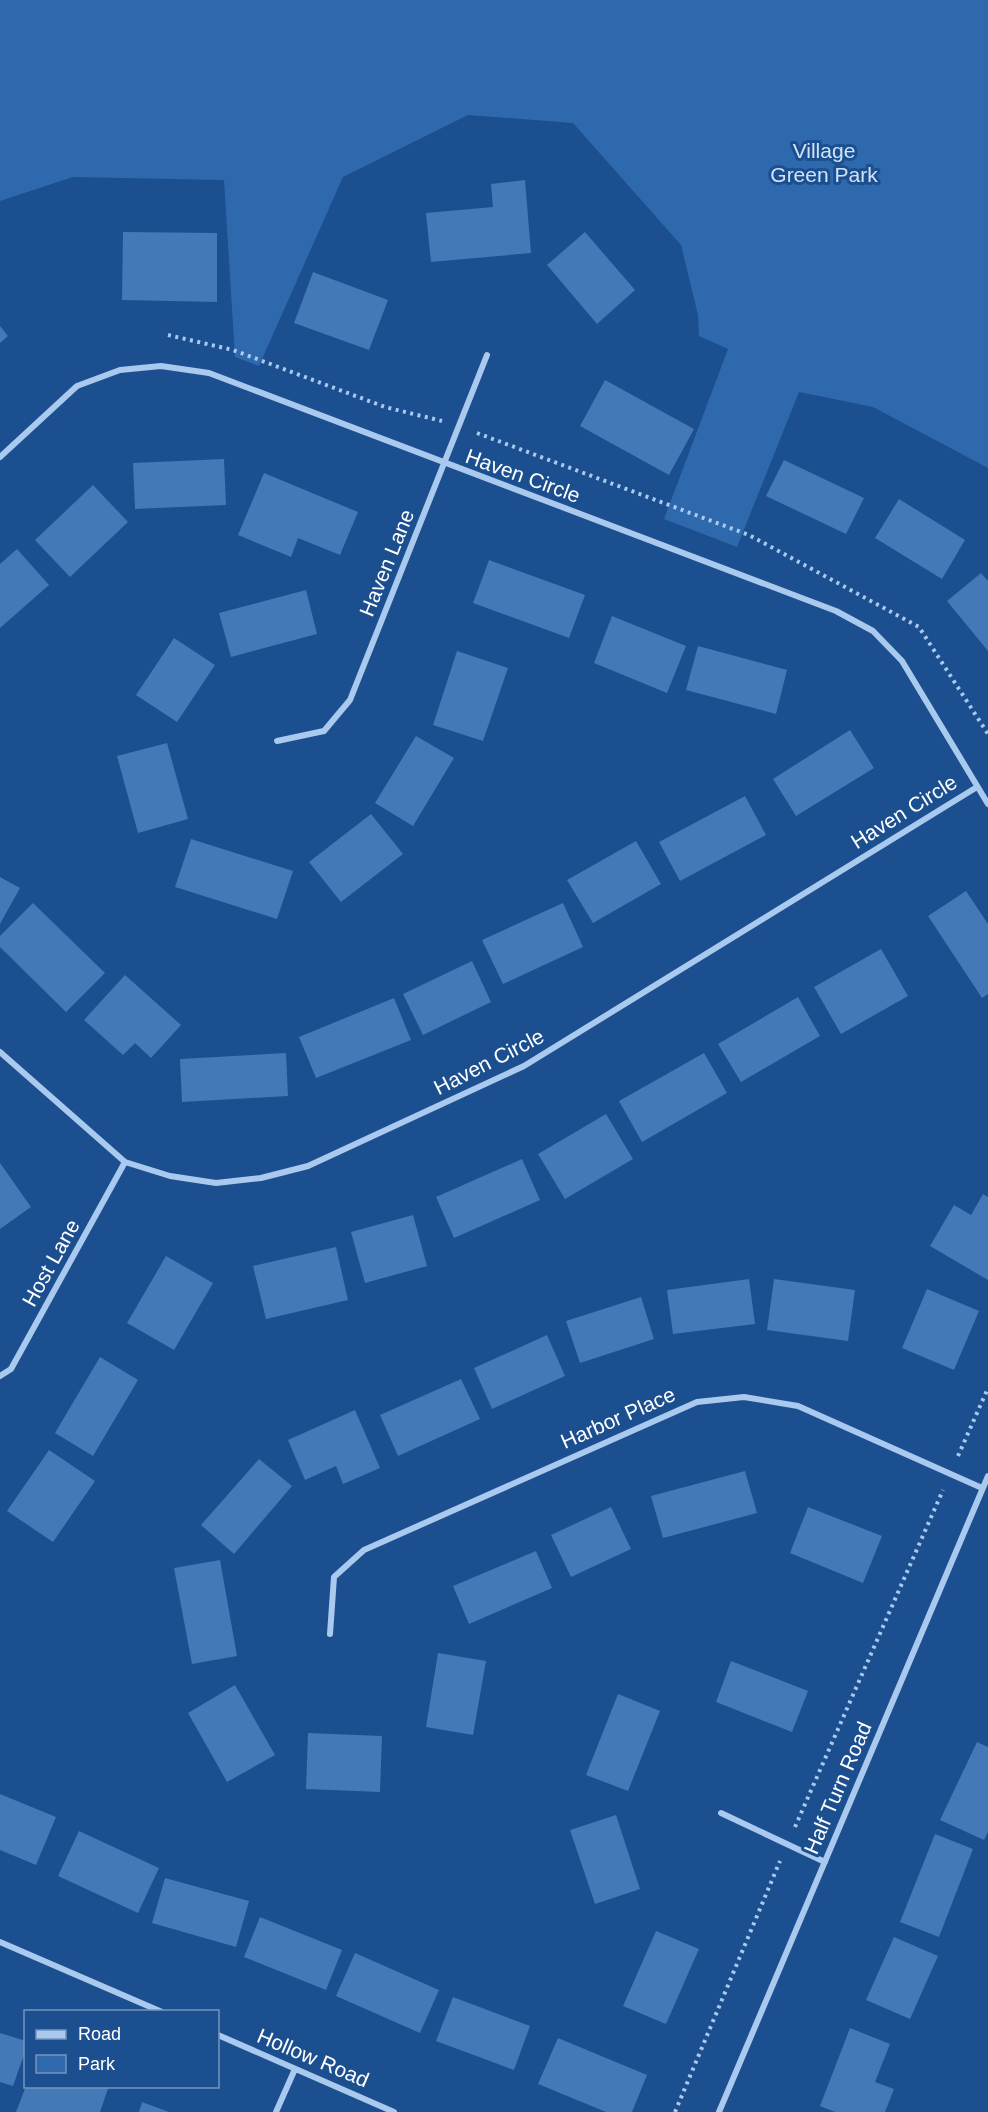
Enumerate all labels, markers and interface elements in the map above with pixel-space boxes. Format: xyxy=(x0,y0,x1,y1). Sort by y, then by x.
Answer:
park label: Village Green Park xyxy=(770,139,878,186)
street label: Haven Circle xyxy=(463,444,584,507)
street label: Haven Lane xyxy=(355,506,418,620)
street label: Haven Circle xyxy=(847,770,961,853)
street label: Haven Circle xyxy=(430,1024,548,1099)
street label: Host Lane xyxy=(17,1215,84,1310)
street label: Harbor Place xyxy=(557,1382,678,1453)
street label: Half Turn Road xyxy=(799,1718,876,1857)
legend xyxy=(24,2010,219,2088)
text: Road xyxy=(78,2024,121,2044)
street label: Hollow Road xyxy=(254,2024,372,2091)
text: Park xyxy=(78,2054,116,2074)

